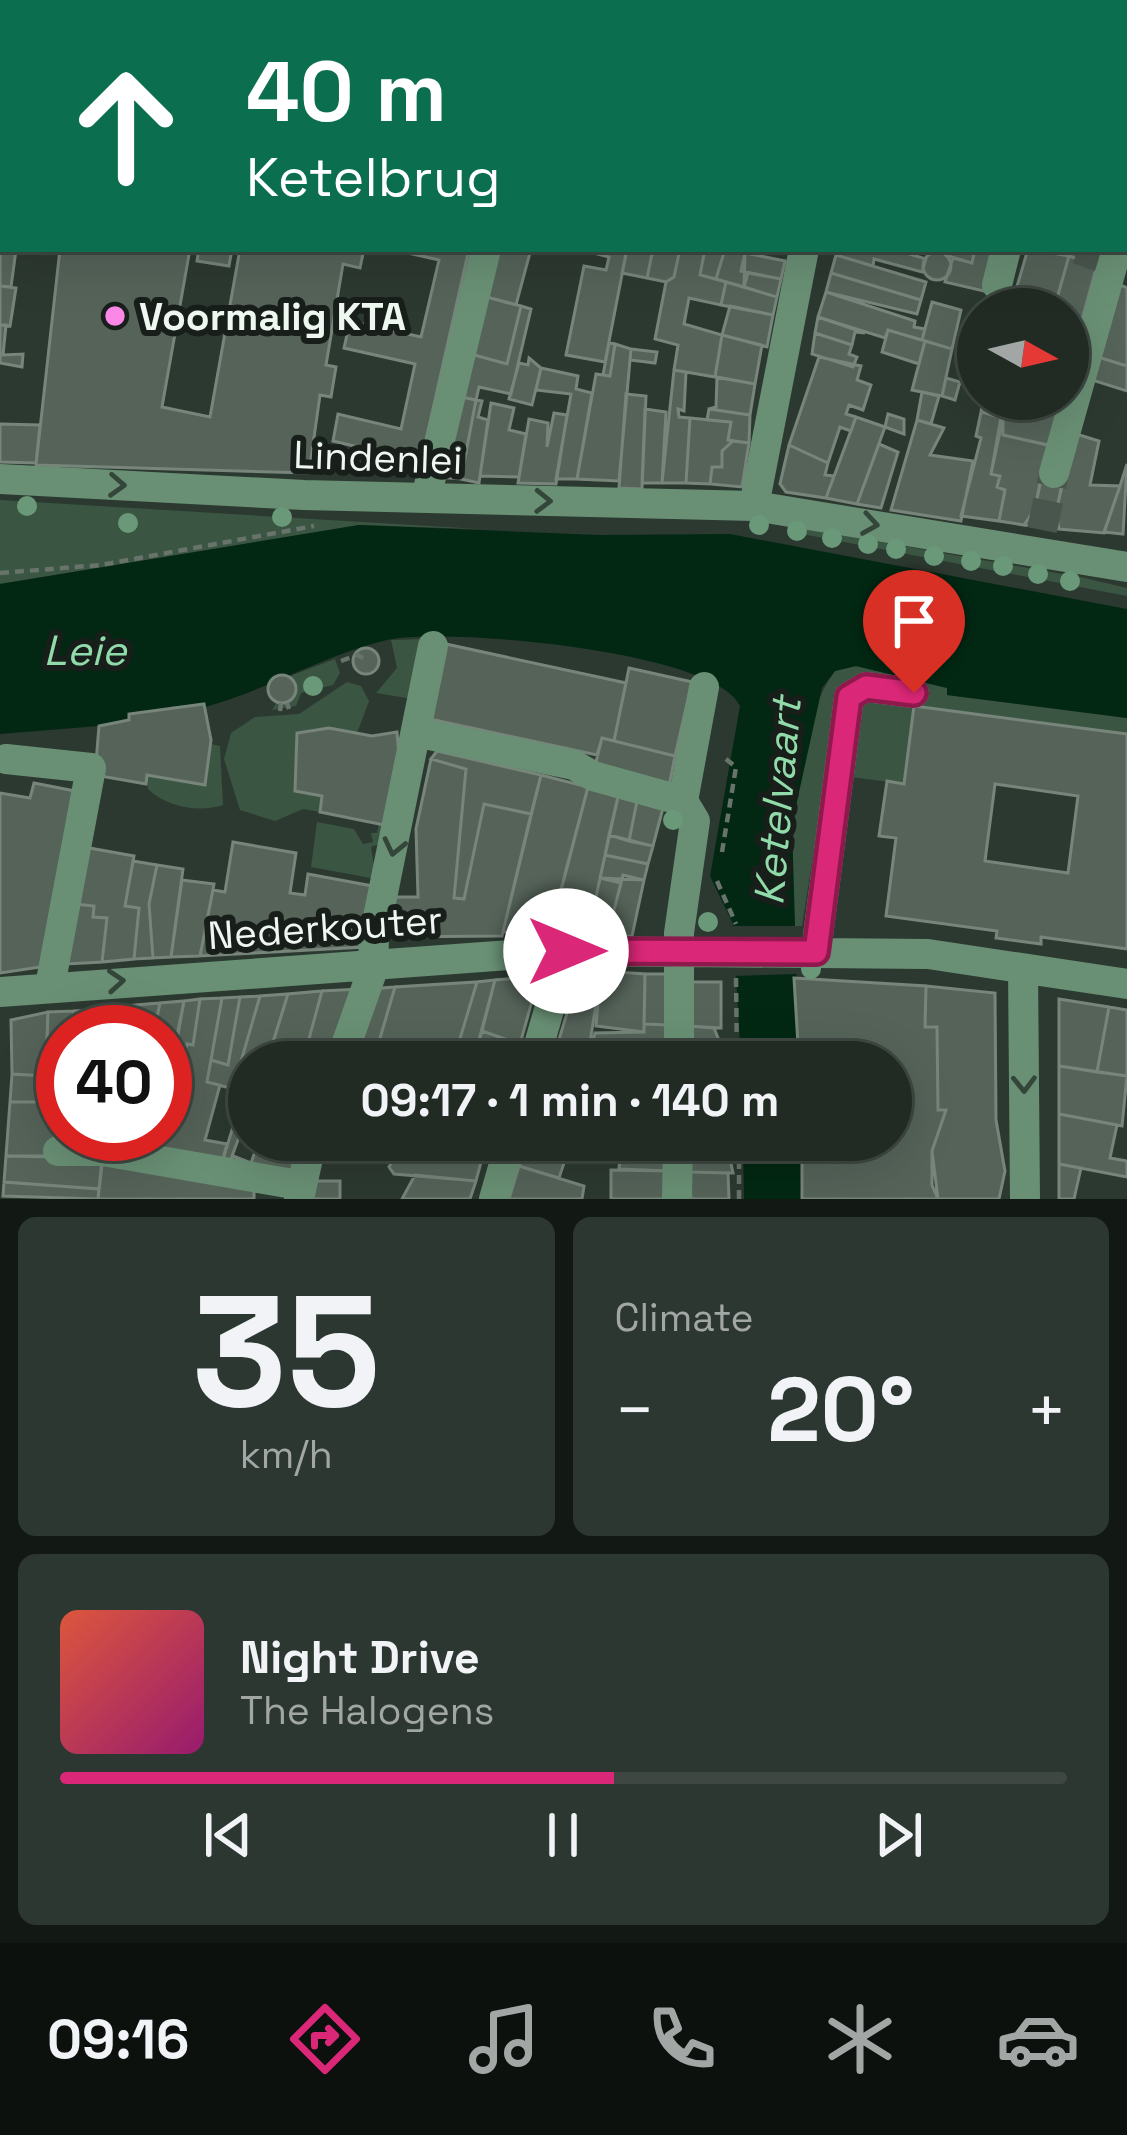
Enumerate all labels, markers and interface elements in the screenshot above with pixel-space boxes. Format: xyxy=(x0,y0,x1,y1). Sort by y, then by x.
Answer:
text: 40 m xyxy=(246,38,447,146)
icon: ahead xyxy=(48,48,204,204)
text: Ketelbrug xyxy=(246,143,501,212)
north arrow xyxy=(957,288,1089,420)
map controls xyxy=(957,288,1089,420)
place label: Voormalig KTA xyxy=(139,292,406,341)
marker: Voormalig KTA xyxy=(102,303,128,329)
street label: Lindenlei xyxy=(293,430,463,485)
one-way arrow xyxy=(108,471,127,497)
one-way arrow xyxy=(534,487,553,513)
one-way arrow xyxy=(860,510,880,536)
pin xyxy=(863,570,965,693)
icon: arrive xyxy=(881,588,947,654)
water label: Leie xyxy=(44,624,129,677)
water label: Ketelvaart xyxy=(742,691,813,907)
one-way arrow xyxy=(383,836,408,856)
position arrow xyxy=(503,888,629,1014)
street label: Nederkouter xyxy=(206,895,444,960)
one-way arrow xyxy=(107,969,126,995)
speed limit sign: 40 xyxy=(36,1005,192,1161)
text: 09:17 · 1 min · 140 m xyxy=(361,1072,779,1129)
one-way arrow xyxy=(1011,1076,1037,1094)
text: 35 xyxy=(192,1252,380,1452)
text: Climate xyxy=(615,1293,754,1342)
text: 20° xyxy=(767,1352,914,1467)
text: − xyxy=(615,1368,655,1452)
text: + xyxy=(1026,1368,1067,1452)
text: km/h xyxy=(240,1430,333,1479)
text: Night Drive xyxy=(240,1629,480,1686)
text: The Halogens xyxy=(240,1686,494,1735)
icon: previous xyxy=(195,1802,261,1868)
icon: pause xyxy=(530,1802,596,1868)
icon: next xyxy=(866,1802,932,1868)
icon: directions xyxy=(283,1997,367,2081)
icon: music xyxy=(462,1997,546,2081)
icon: phone xyxy=(640,1997,724,2081)
icon: climate xyxy=(818,1997,902,2081)
icon: car xyxy=(996,1997,1080,2081)
text: 09:16 xyxy=(47,2005,189,2074)

